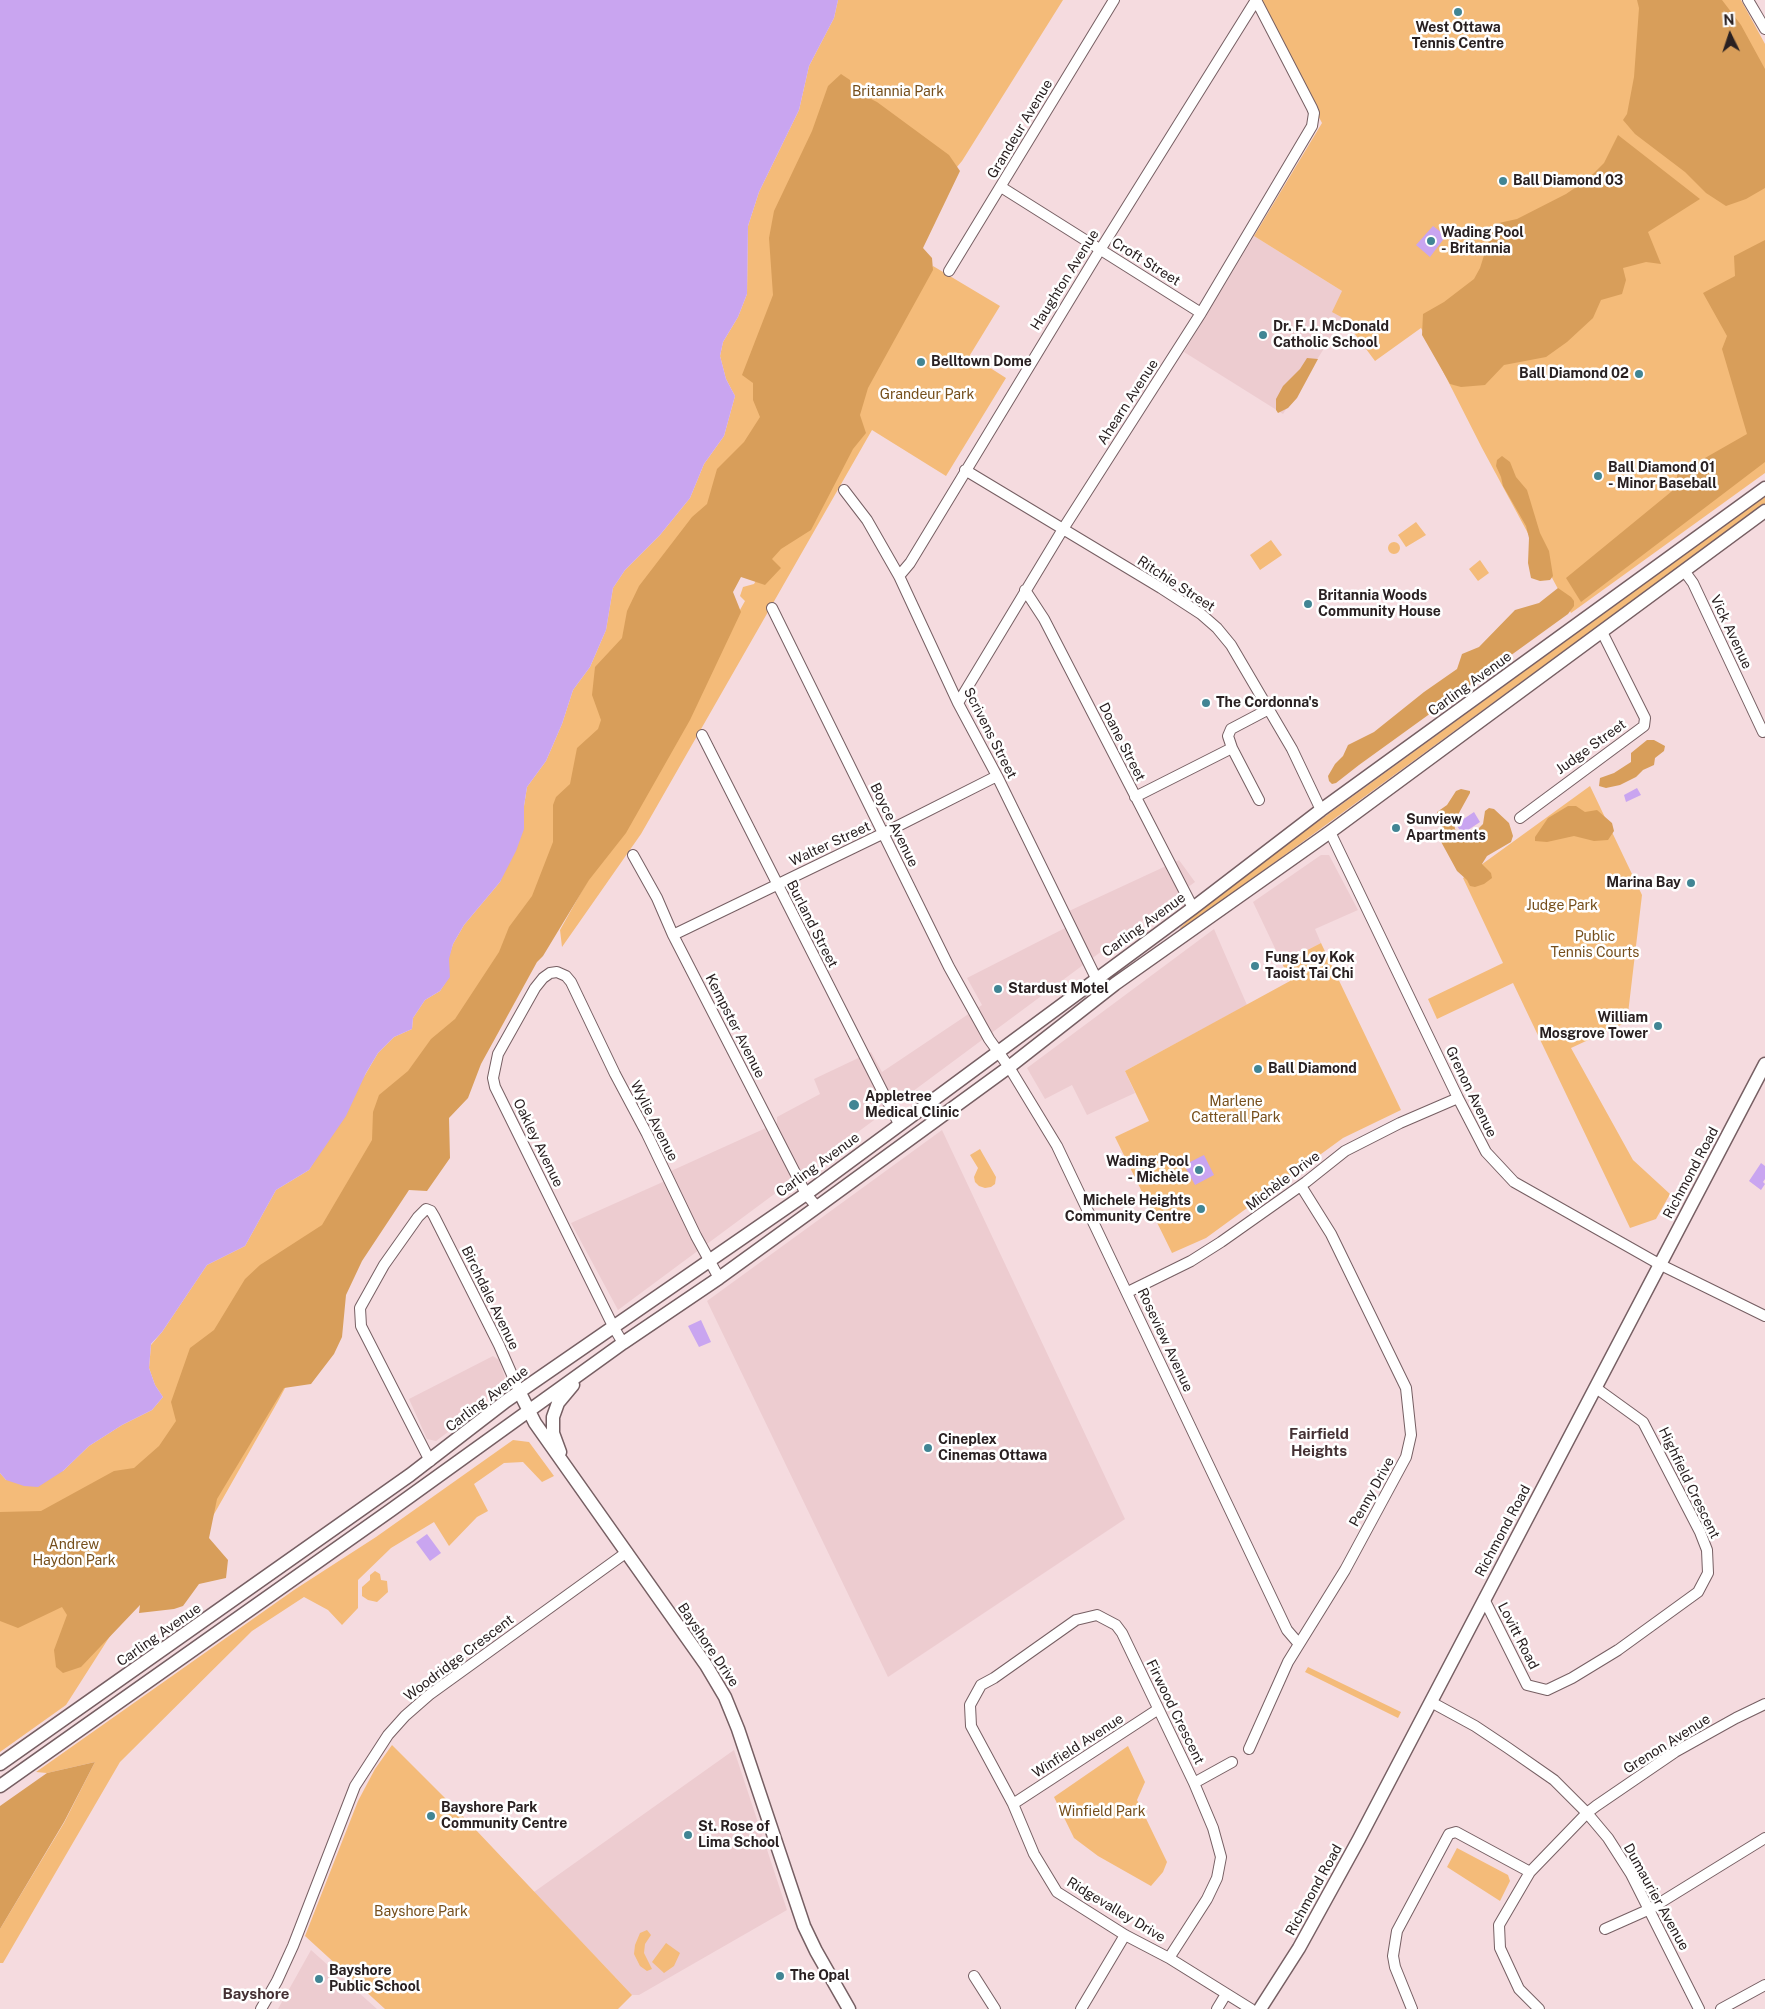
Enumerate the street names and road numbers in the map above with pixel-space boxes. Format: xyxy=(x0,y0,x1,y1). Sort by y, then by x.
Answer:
street label: Grandeur Avenue xyxy=(984,76,1056,182)
street label: Haughton Avenue xyxy=(1027,226,1103,334)
street label: Croft Street xyxy=(1109,234,1183,290)
street label: Ahearn Avenue xyxy=(1094,356,1162,448)
street label: Ritchie Street xyxy=(1134,553,1218,615)
street label: Vick Avenue xyxy=(1707,592,1755,672)
street label: Carling Avenue xyxy=(1425,648,1515,720)
street label: Scrivens Street xyxy=(960,685,1020,781)
street label: Doane Street xyxy=(1095,700,1149,784)
street label: Judge Street xyxy=(1553,716,1629,778)
street label: Boyce Avenue xyxy=(866,780,922,870)
street label: Walter Street xyxy=(787,818,873,870)
street label: Burland Street xyxy=(783,878,841,970)
street label: Carling Avenue xyxy=(1099,889,1189,961)
street label: Kempster Avenue xyxy=(702,971,768,1081)
street label: Grenon Avenue xyxy=(1442,1044,1500,1140)
street label: Wylie Avenue xyxy=(627,1078,681,1164)
street label: Oakley Avenue xyxy=(509,1096,567,1190)
street label: Richmond Road xyxy=(1660,1124,1722,1222)
street label: Carling Avenue xyxy=(773,1129,863,1201)
street label: Michèle Drive xyxy=(1243,1148,1323,1214)
street label: Birchdale Avenue xyxy=(458,1243,522,1353)
street label: Roseview Avenue xyxy=(1134,1285,1196,1395)
street label: Carling Avenue xyxy=(443,1363,531,1435)
street label: Highfield Crescent xyxy=(1655,1425,1723,1541)
street label: Penny Drive xyxy=(1346,1454,1398,1530)
street label: Richmond Road xyxy=(1472,1482,1534,1580)
street label: Carling Avenue xyxy=(114,1600,204,1670)
street label: Bayshore Drive xyxy=(674,1600,742,1690)
street label: Lovitt Road xyxy=(1494,1600,1542,1672)
street label: Woodridge Crescent xyxy=(401,1611,517,1705)
street label: Firwood Crescent xyxy=(1142,1657,1208,1767)
street label: Winfield Avenue xyxy=(1029,1710,1127,1782)
street label: Grenon Avenue xyxy=(1621,1711,1713,1777)
street label: Dumaurier Avenue xyxy=(1620,1841,1692,1953)
street label: Richmond Road xyxy=(1282,1842,1346,1938)
street label: Ridgevalley Drive xyxy=(1064,1874,1168,1946)

